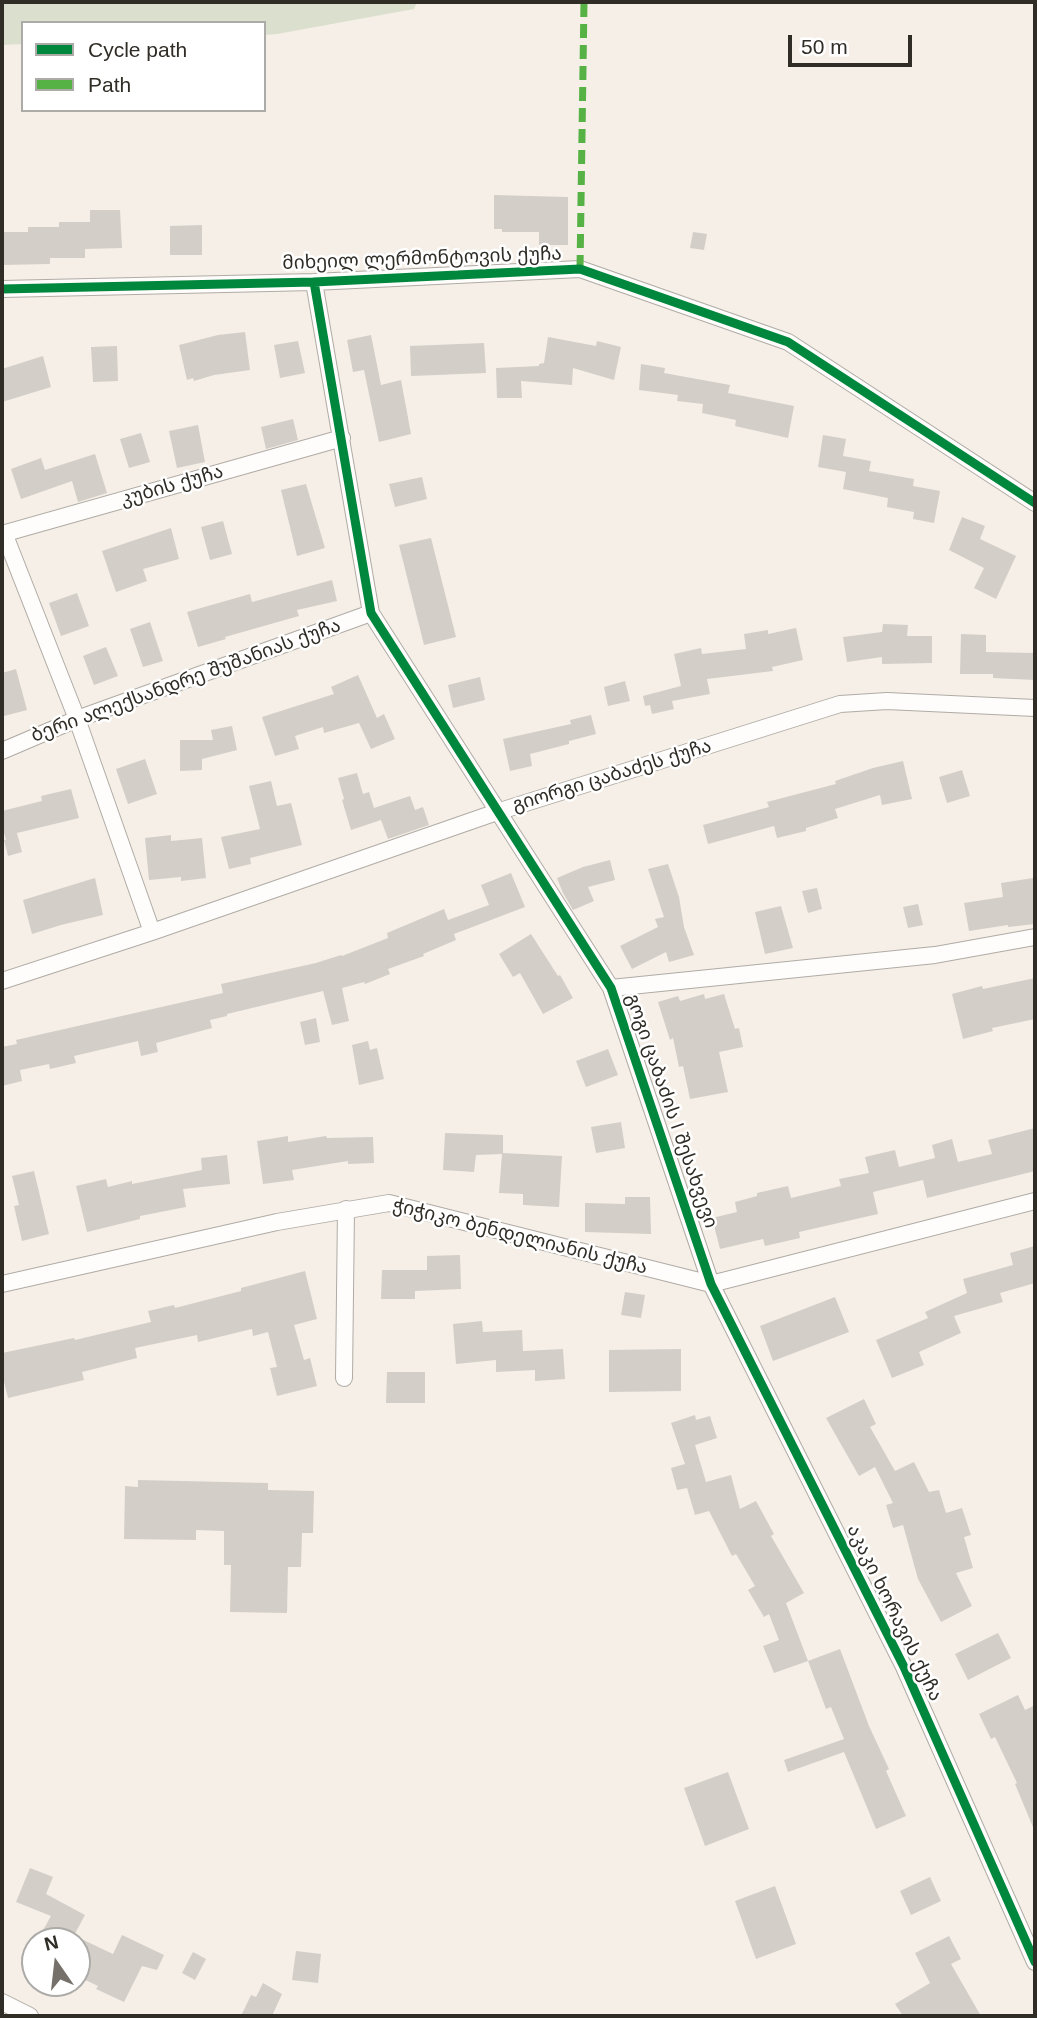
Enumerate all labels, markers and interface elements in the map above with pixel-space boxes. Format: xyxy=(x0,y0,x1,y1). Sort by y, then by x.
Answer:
legend xyxy=(21,21,266,112)
scale bar xyxy=(792,21,916,65)
text: 50 m xyxy=(801,35,848,58)
text: Cycle path xyxy=(88,38,187,61)
text: Path xyxy=(88,73,131,96)
street label: მიხეილ ლერმონტოვის ქუჩა xyxy=(282,243,562,275)
street label: კუბის ქუჩა xyxy=(118,460,226,512)
street label: ბერი ალექსანდრე შუშანიას ქუჩა xyxy=(28,614,344,748)
street label: გიორგი ცაბაძეს ქუჩა xyxy=(510,735,714,817)
street label: გოგი ცაბაძის I შესახვევი xyxy=(620,991,722,1231)
street label: ჭიჭიკო ბენდელიანის ქუჩა xyxy=(390,1194,650,1280)
street label: აკაკი ხორავის ქუჩა xyxy=(841,1521,947,1705)
north arrow xyxy=(21,1927,91,1997)
text: N xyxy=(42,1931,60,1955)

